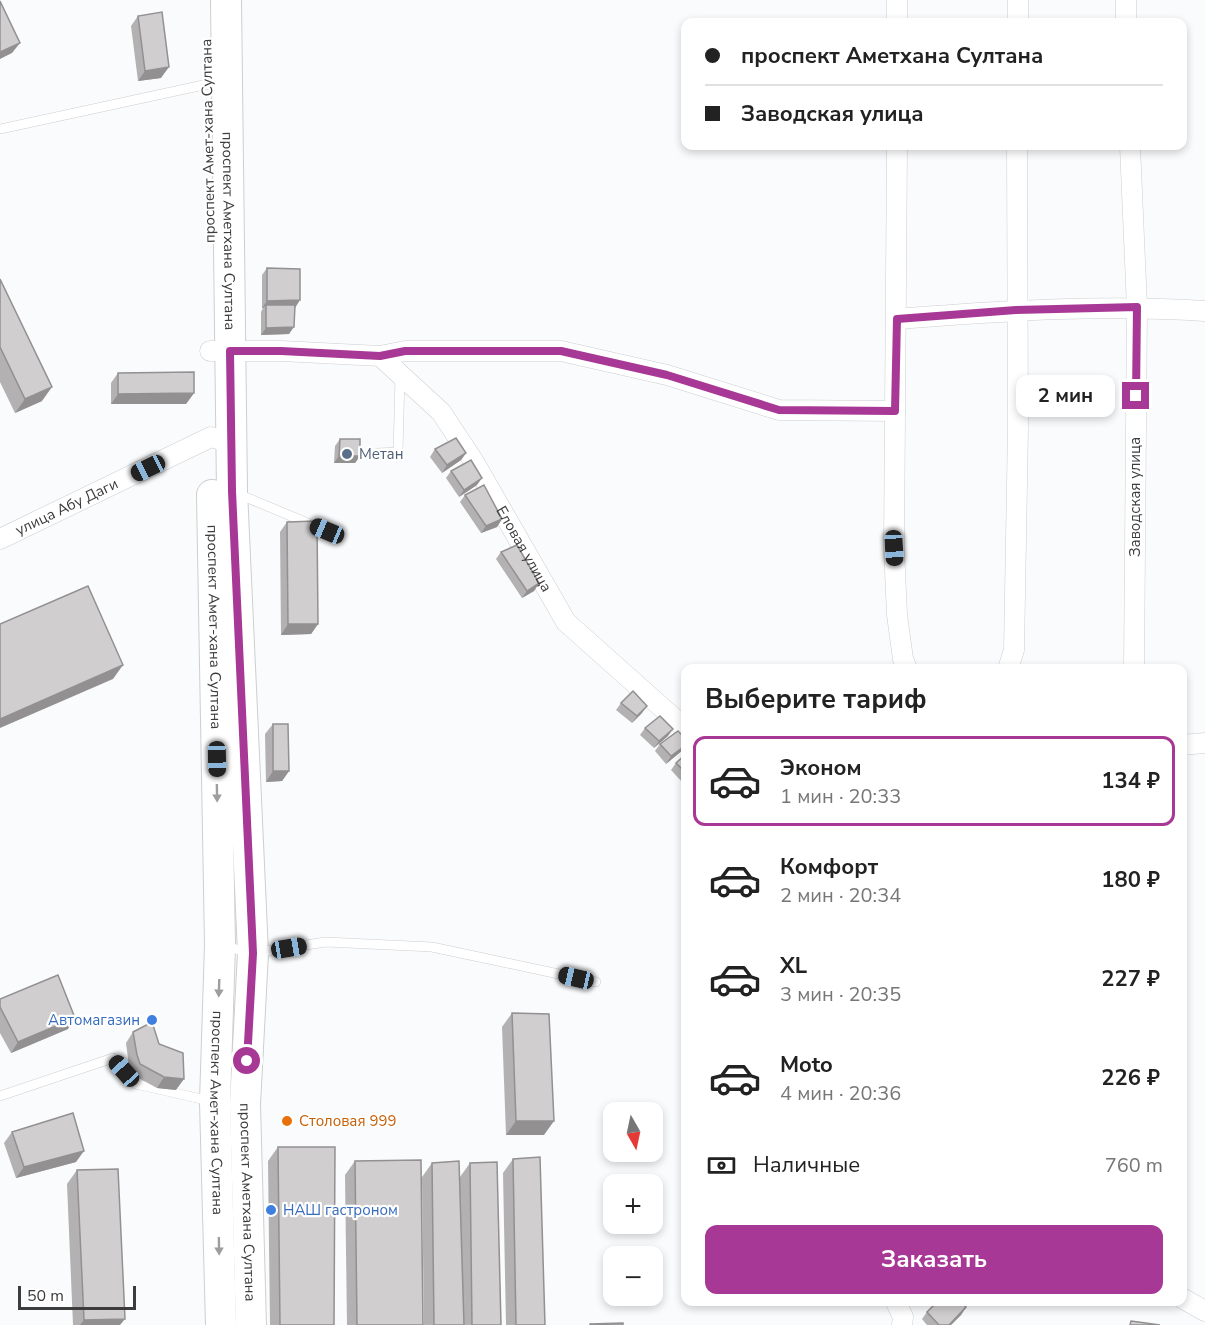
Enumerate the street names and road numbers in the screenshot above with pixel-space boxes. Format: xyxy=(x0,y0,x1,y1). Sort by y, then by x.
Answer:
street label: проспект Амет-хана Султана xyxy=(196,39,220,243)
street label: проспект Аметхана Султана xyxy=(218,132,240,330)
street label: Заводская улица xyxy=(1125,437,1145,557)
street label: улица Абу Даги xyxy=(12,474,121,540)
street label: Еловая улица xyxy=(491,502,557,596)
street label: проспект Амет-хана Султана xyxy=(203,525,226,729)
street label: проспект Амет-хана Султана xyxy=(205,1010,228,1215)
street label: проспект Аметхана Султана xyxy=(235,1103,260,1302)

